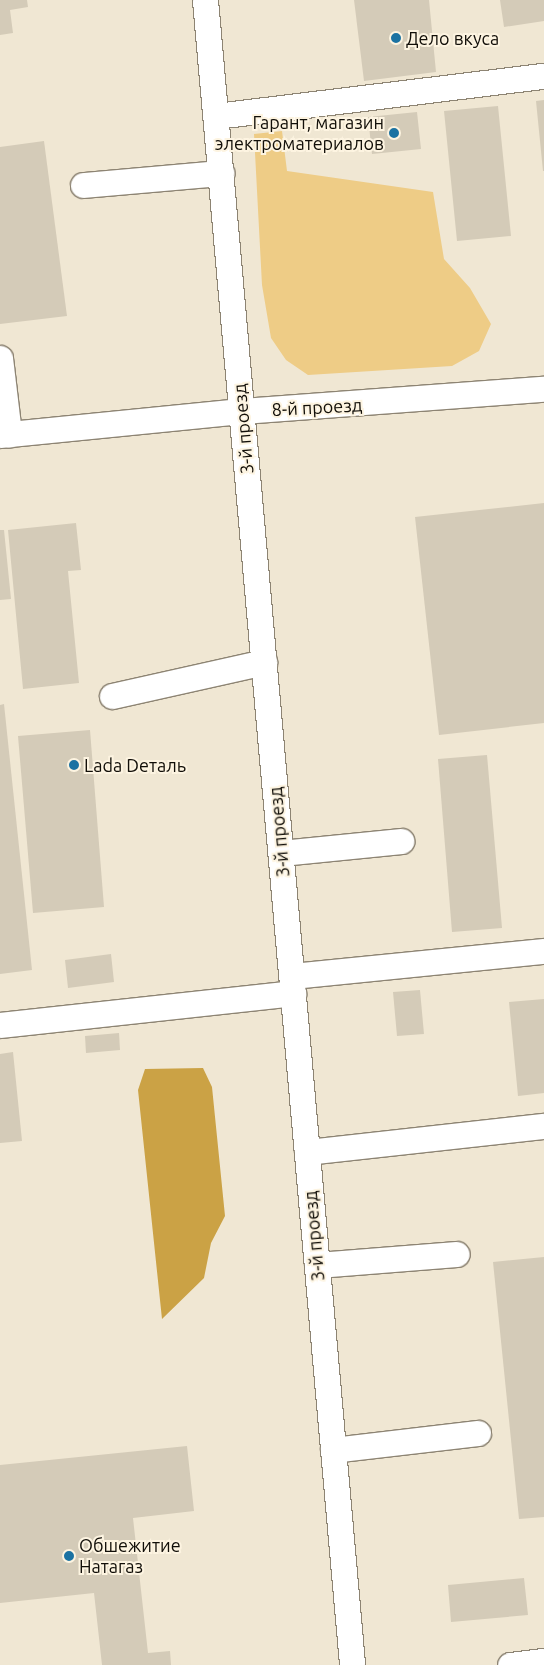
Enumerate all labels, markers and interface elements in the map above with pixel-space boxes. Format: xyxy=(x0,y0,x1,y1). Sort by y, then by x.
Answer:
place label: Дело вкуса xyxy=(406,27,499,49)
marker: Дело вкуса xyxy=(390,32,402,44)
place label: Гарант, магазин электроматериалов xyxy=(215,112,384,154)
marker: Гарант, магазин электроматериалов xyxy=(388,127,400,139)
street label: 3-й проезд xyxy=(228,383,258,475)
street label: 8-й проезд xyxy=(271,394,363,420)
place label: Lada Dеталь xyxy=(84,754,186,776)
marker: Lada Dеталь xyxy=(68,759,80,771)
street label: 3-й проезд xyxy=(264,786,294,878)
street label: 3-й проезд xyxy=(299,1190,329,1282)
place label: Обшежитие Натагаз xyxy=(79,1535,181,1578)
marker: Обшежитие Натагаз xyxy=(63,1550,75,1562)

